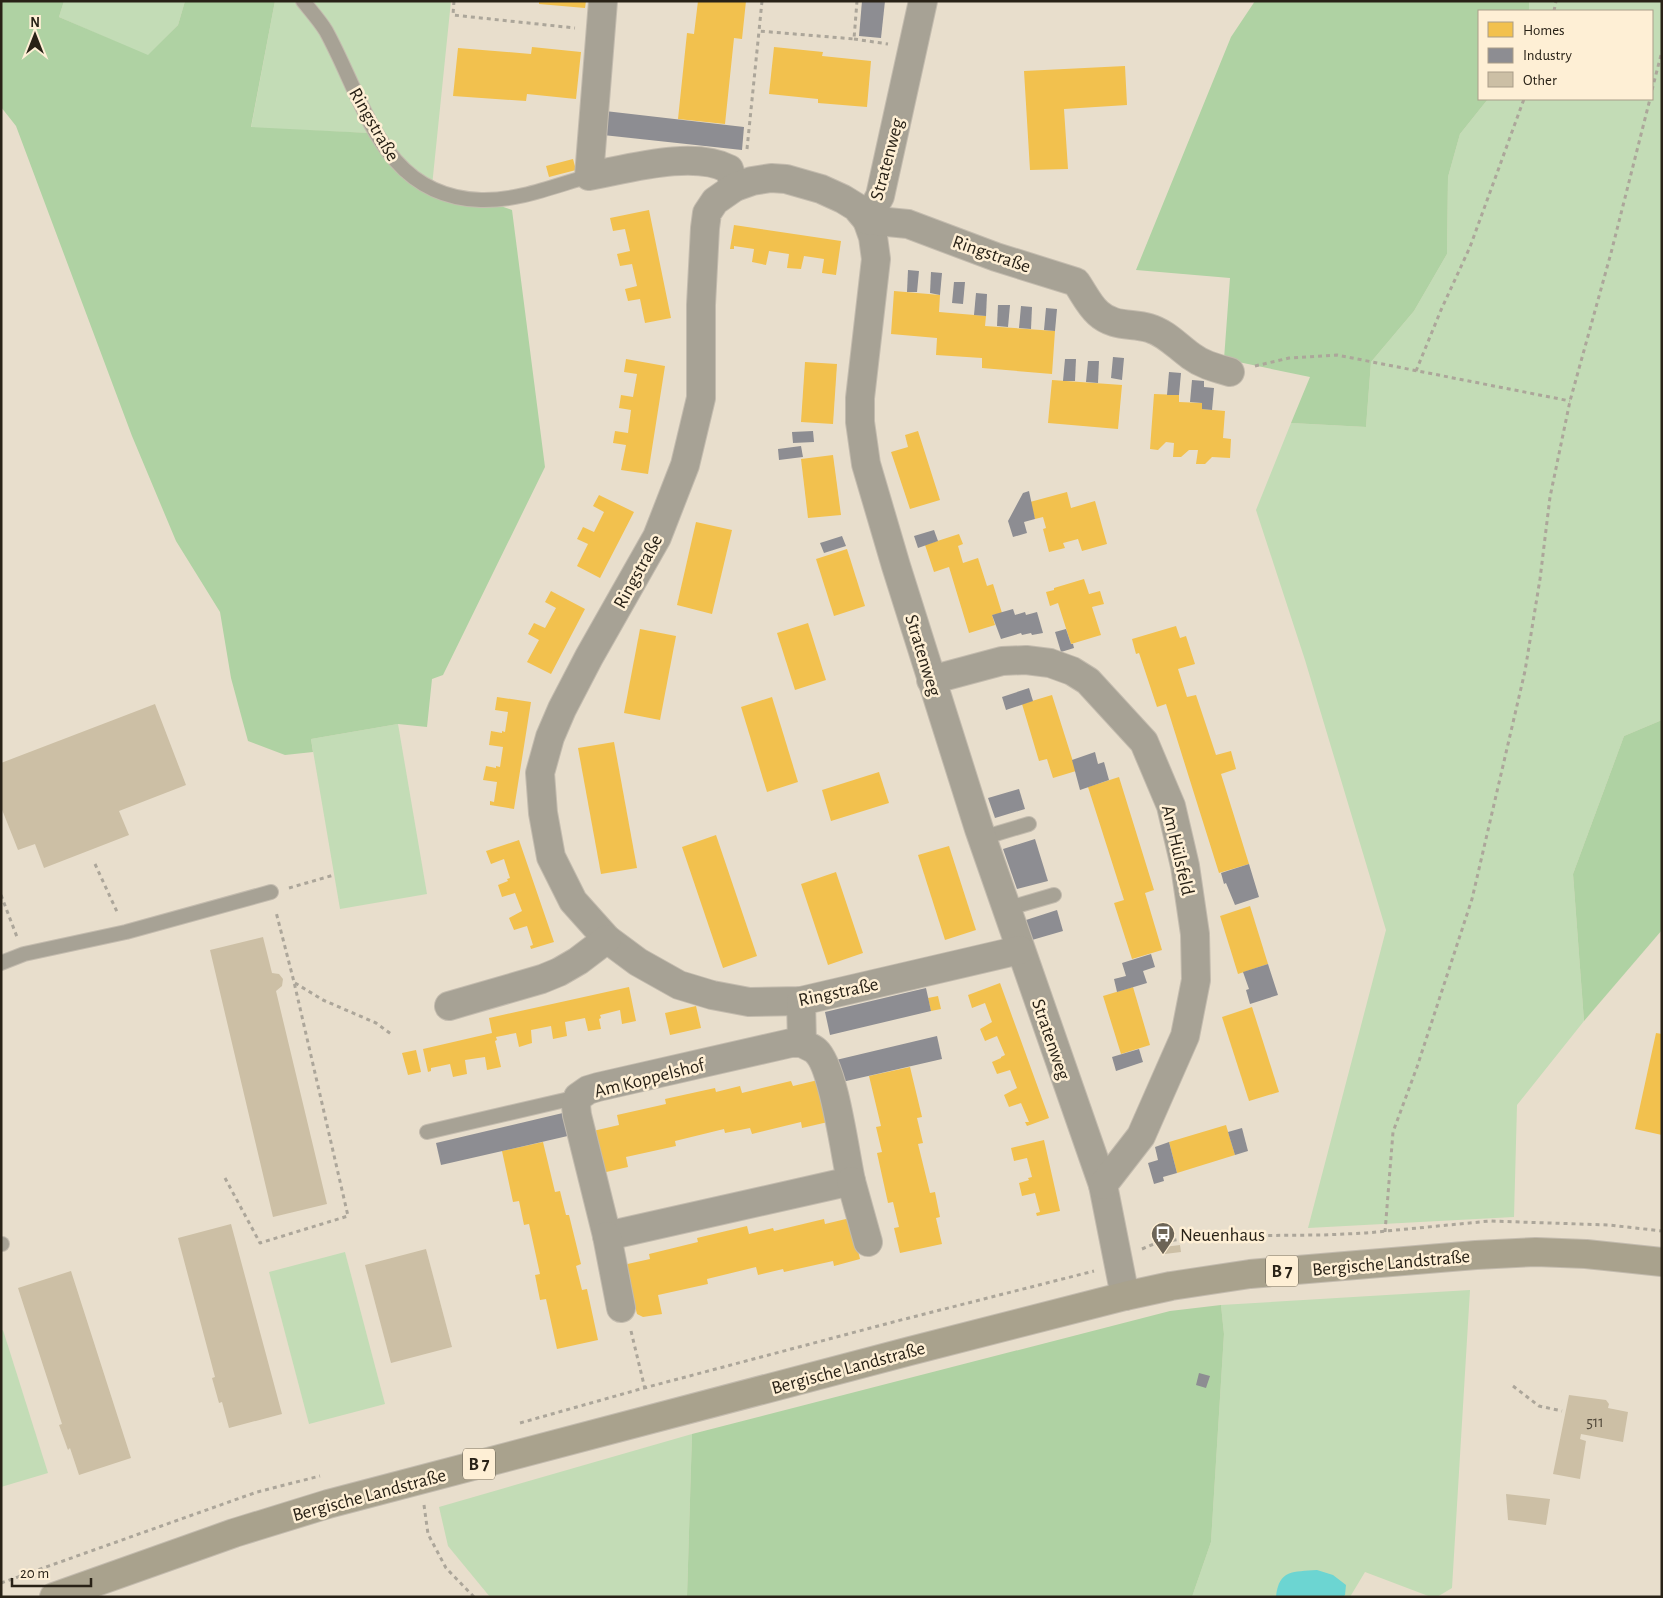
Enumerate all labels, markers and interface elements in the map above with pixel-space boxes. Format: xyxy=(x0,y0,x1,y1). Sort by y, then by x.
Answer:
north arrow xyxy=(10,10,60,60)
legend xyxy=(1478,10,1653,100)
text: N xyxy=(30,16,40,30)
text: Homes xyxy=(1523,23,1565,38)
text: Industry xyxy=(1523,48,1572,63)
text: Other xyxy=(1523,73,1557,88)
street label: Ringstraße xyxy=(345,85,402,165)
street label: Stratenweg xyxy=(867,116,908,202)
street label: Ringstraße xyxy=(950,232,1033,277)
street label: Ringstraße xyxy=(610,532,666,612)
street label: Stratenweg xyxy=(901,612,944,699)
street label: Am Hülsfeld xyxy=(1158,803,1197,897)
street label: Ringstraße xyxy=(797,975,880,1010)
street label: Stratenweg xyxy=(1028,997,1073,1083)
street label: Am Koppelshof xyxy=(592,1055,708,1101)
bus stop icon: Neuenhaus xyxy=(1150,1221,1176,1255)
place label: Neuenhaus xyxy=(1180,1226,1265,1245)
street label: Bergische Landstraße xyxy=(1312,1247,1471,1280)
road number: B 7 xyxy=(1266,1256,1298,1286)
street label: Bergische Landstraße xyxy=(770,1339,927,1398)
house number: 511 xyxy=(1586,1414,1604,1430)
road number: B 7 xyxy=(463,1448,495,1480)
street label: Bergische Landstraße xyxy=(291,1466,448,1525)
scale bar xyxy=(12,1556,91,1588)
text: 20 m xyxy=(20,1566,49,1581)

